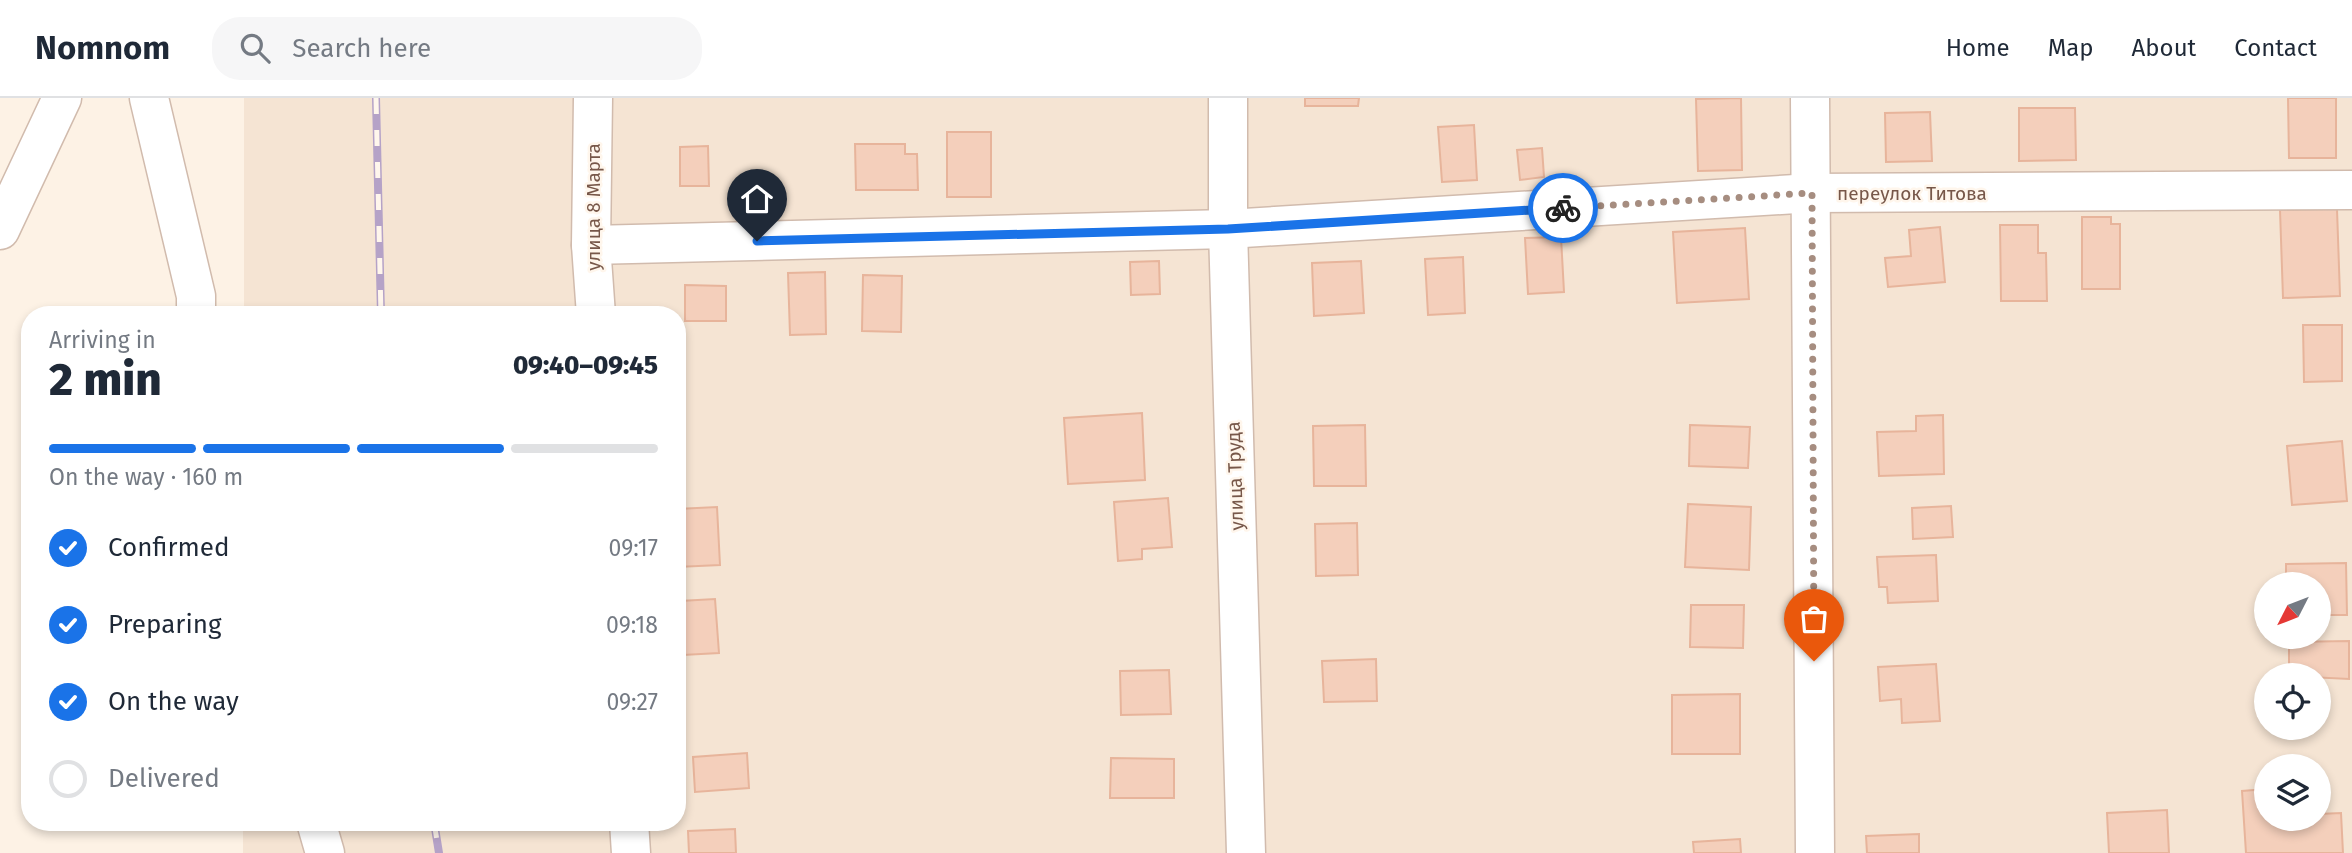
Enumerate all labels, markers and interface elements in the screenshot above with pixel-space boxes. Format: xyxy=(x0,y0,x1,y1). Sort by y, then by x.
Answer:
search box xyxy=(212,17,702,80)
text: Nomnom xyxy=(35,28,170,68)
icon: search xyxy=(236,29,274,67)
text: Search here xyxy=(292,33,431,64)
text: Home xyxy=(1946,34,2010,62)
text: Map xyxy=(2048,34,2094,62)
text: About xyxy=(2132,34,2196,62)
text: Contact xyxy=(2234,34,2317,62)
street label: улица 8 Марта xyxy=(582,143,605,271)
pin xyxy=(727,169,787,241)
courier xyxy=(1528,173,1598,243)
icon: home xyxy=(738,180,776,218)
street label: переулок Титова xyxy=(1837,182,1987,205)
icon: bike xyxy=(1544,189,1582,227)
text: Arriving in xyxy=(49,326,156,354)
text: 09:40–09:45 xyxy=(513,350,658,381)
text: 2 min xyxy=(49,352,162,407)
street label: улица Труда xyxy=(1222,421,1248,531)
text: On the way · 160 m xyxy=(49,463,243,491)
icon: check xyxy=(49,529,87,567)
text: Confirmed xyxy=(108,532,229,563)
text: 09:17 xyxy=(609,534,658,562)
north arrow xyxy=(2254,572,2331,649)
map controls xyxy=(2254,572,2331,831)
pin xyxy=(1784,589,1844,661)
icon: bag xyxy=(1795,600,1833,638)
icon: check xyxy=(49,606,87,644)
text: Preparing xyxy=(108,609,221,640)
text: 09:18 xyxy=(606,611,658,639)
button: locate xyxy=(2254,663,2331,740)
icon: check xyxy=(49,683,87,721)
text: On the way xyxy=(108,686,239,717)
text: 09:27 xyxy=(606,688,658,716)
button: layers xyxy=(2254,754,2331,831)
text: Delivered xyxy=(108,763,220,794)

